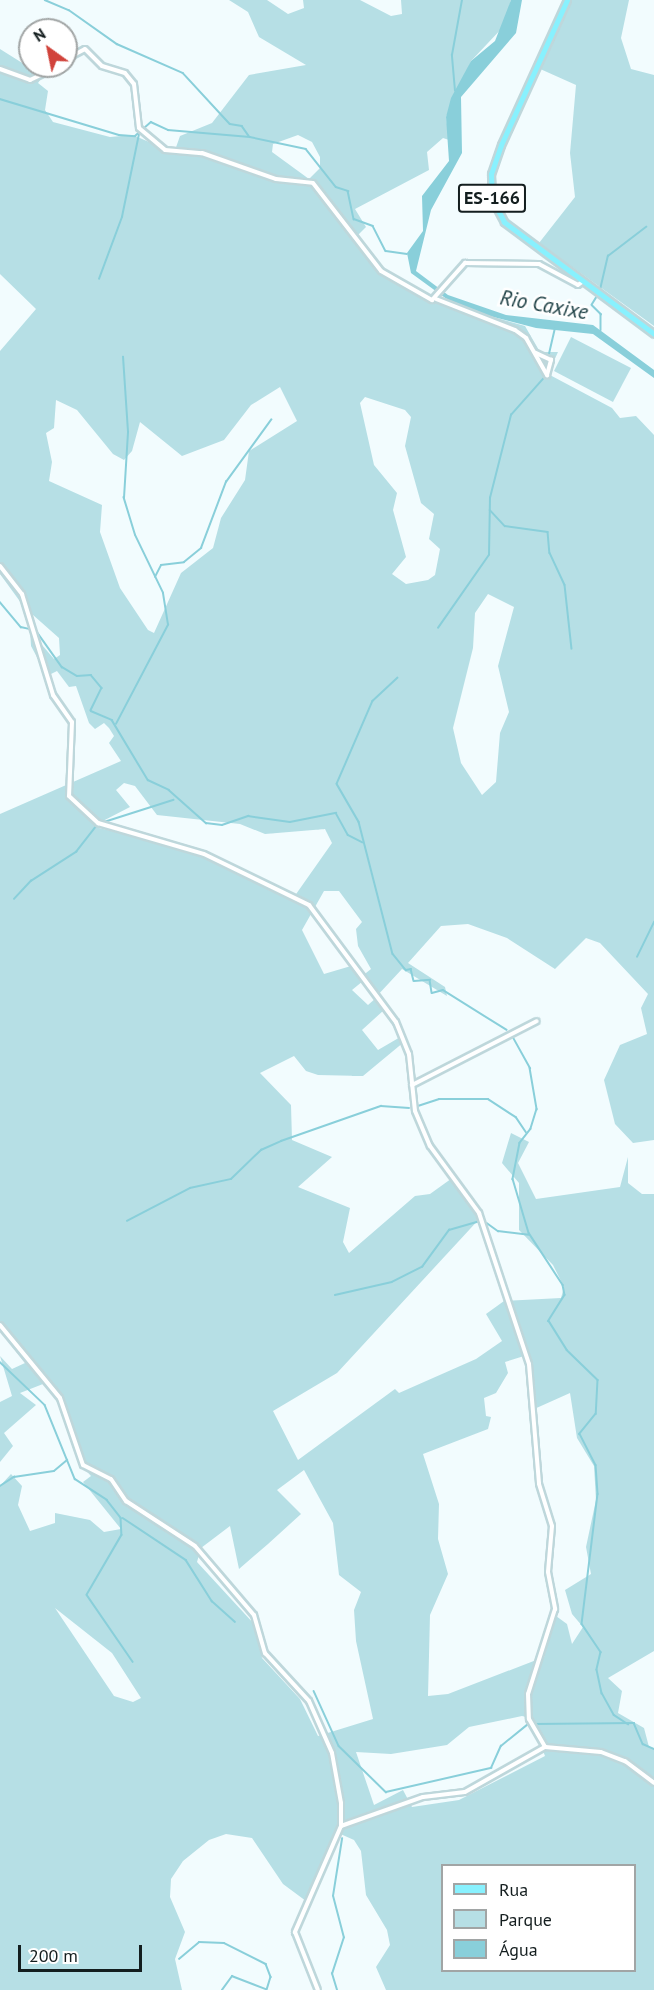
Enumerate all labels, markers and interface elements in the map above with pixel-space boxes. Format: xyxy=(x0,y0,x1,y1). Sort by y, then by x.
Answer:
north arrow xyxy=(18,18,78,78)
text: N xyxy=(29,23,49,46)
road number: ES-166 xyxy=(458,183,526,213)
water label: Rio Caxixe xyxy=(498,285,590,325)
legend xyxy=(441,1864,636,1972)
text: Rua xyxy=(499,1878,528,1901)
text: Parque xyxy=(499,1908,552,1931)
scale bar xyxy=(21,1933,146,1971)
text: Água xyxy=(499,1938,538,1961)
text: 200 m xyxy=(29,1944,78,1967)

